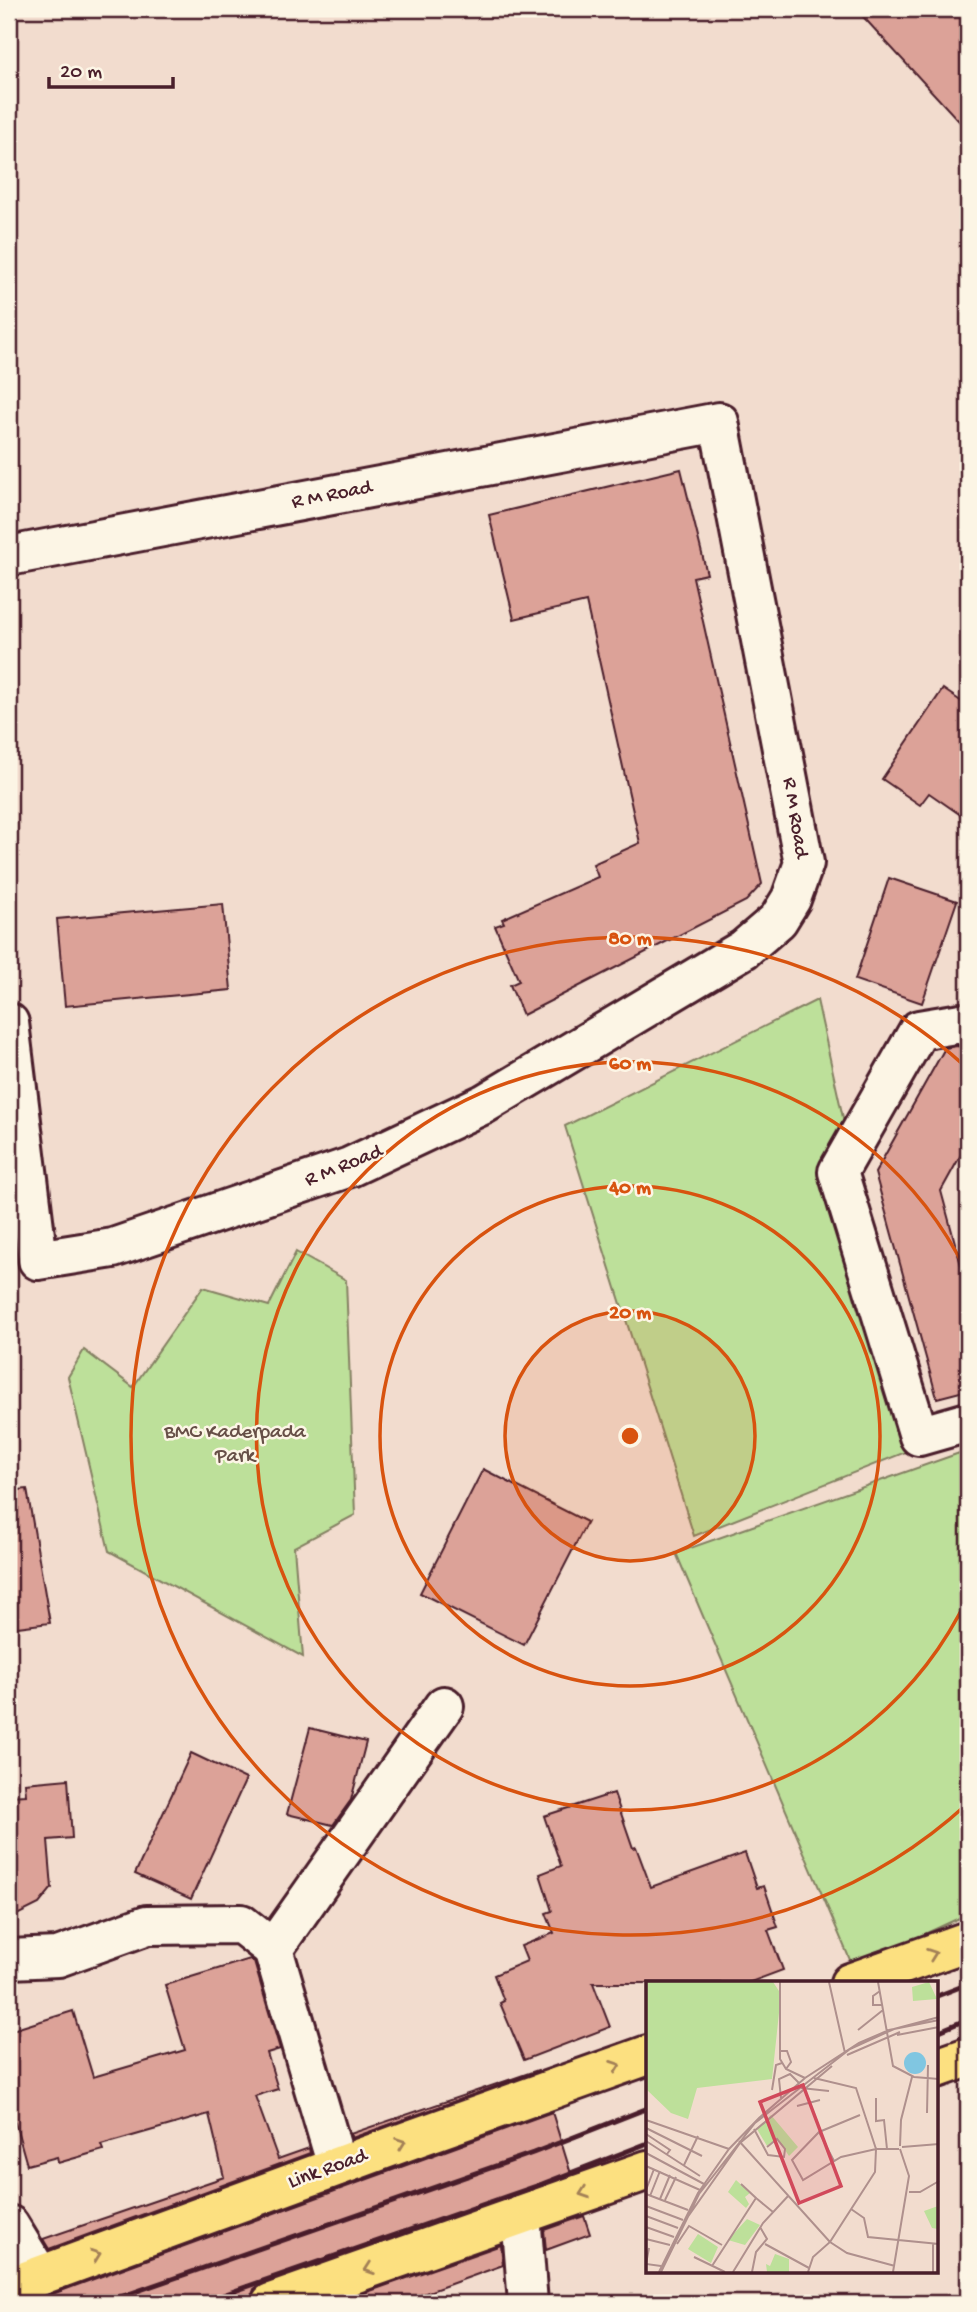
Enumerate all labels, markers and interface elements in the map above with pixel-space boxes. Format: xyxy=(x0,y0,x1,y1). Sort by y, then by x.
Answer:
scale bar xyxy=(49,46,173,90)
text: 20 m xyxy=(60,61,102,86)
street label: R M Road xyxy=(290,476,376,516)
street label: R M Road xyxy=(775,776,813,862)
text: 80 m xyxy=(608,928,652,953)
text: 60 m xyxy=(609,1053,651,1078)
street label: R M Road xyxy=(302,1140,388,1194)
text: 40 m xyxy=(608,1177,651,1202)
text: 20 m xyxy=(609,1302,651,1327)
park label: BMC Kaderpada Park xyxy=(163,1421,307,1470)
centre of rings xyxy=(618,1424,642,1448)
one-way arrow xyxy=(926,1948,938,1962)
inset map xyxy=(646,1981,939,2274)
one-way arrow xyxy=(609,2061,621,2075)
one-way arrow xyxy=(395,2137,407,2151)
street label: Link Road xyxy=(285,2144,373,2196)
one-way arrow xyxy=(578,2185,590,2199)
one-way arrow xyxy=(89,2249,101,2263)
one-way arrow xyxy=(364,2261,376,2275)

